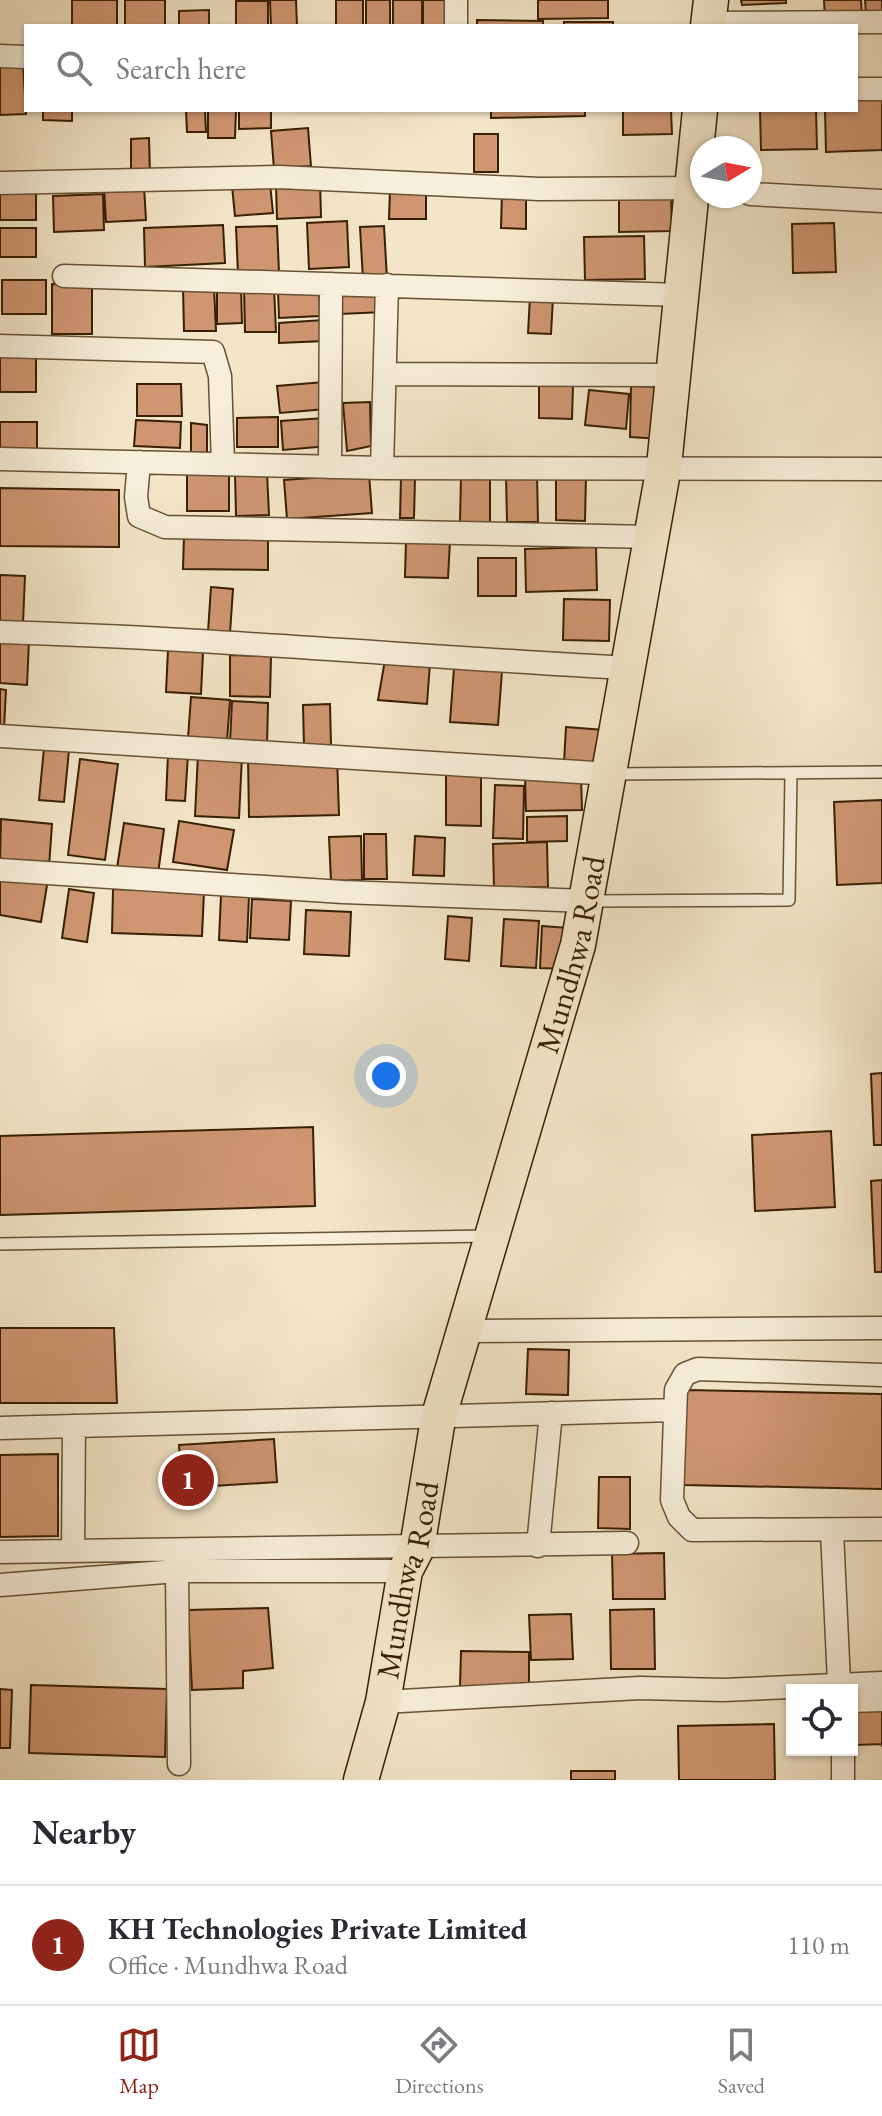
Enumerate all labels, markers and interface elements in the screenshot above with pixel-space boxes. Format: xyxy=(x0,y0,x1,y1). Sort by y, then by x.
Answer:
search box xyxy=(24,24,858,112)
icon: search xyxy=(52,46,96,90)
text: Search here xyxy=(116,49,246,88)
north arrow xyxy=(690,136,762,208)
street label: Mundhwa Road xyxy=(526,852,615,1058)
your location xyxy=(366,1056,406,1096)
pin: 1 xyxy=(162,1450,214,1510)
street label: Mundhwa Road xyxy=(366,1477,449,1682)
map controls xyxy=(786,1684,858,1756)
button: locate xyxy=(786,1684,858,1756)
text: Nearby xyxy=(32,1810,136,1854)
text: KH Technologies Private Limited xyxy=(108,1909,527,1948)
text: 1 xyxy=(51,1928,65,1962)
text: 110 m xyxy=(787,1928,850,1962)
text: Office · Mundhwa Road xyxy=(108,1948,348,1982)
tab: Map xyxy=(117,2023,161,2100)
tab: Directions xyxy=(395,2023,484,2100)
tab: Saved xyxy=(718,2023,765,2100)

